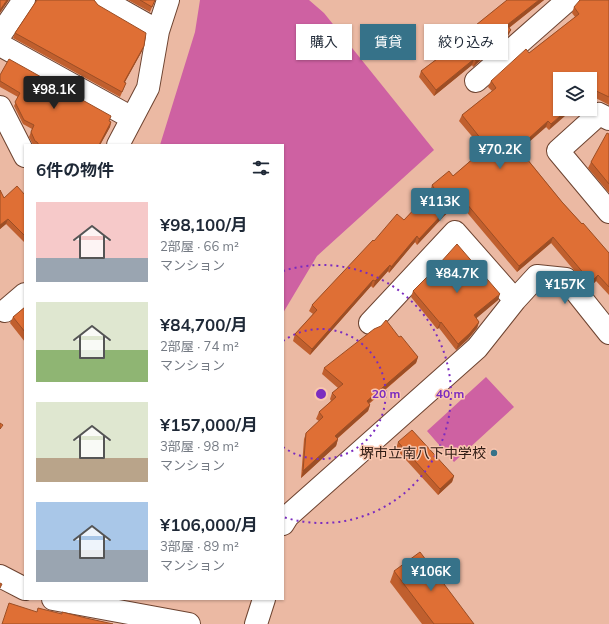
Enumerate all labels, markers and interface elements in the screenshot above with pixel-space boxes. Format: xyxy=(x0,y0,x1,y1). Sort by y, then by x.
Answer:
chip: 購入 xyxy=(296,24,352,60)
chip: 賃貸 xyxy=(360,24,416,60)
chip: 絞り込み xyxy=(424,24,508,60)
map controls xyxy=(553,72,597,116)
button: layers xyxy=(553,72,597,116)
pin: ¥98.1K xyxy=(21,76,87,110)
text: ¥98.1K xyxy=(32,81,76,97)
pin: ¥70.2K xyxy=(467,136,533,170)
text: ¥70.2K xyxy=(478,141,522,157)
icon: filters xyxy=(250,157,272,179)
text: 6件の物件 xyxy=(36,159,114,180)
pin: ¥113K xyxy=(412,188,468,222)
text: ¥113K xyxy=(420,193,460,209)
text: ¥98,100/月 xyxy=(160,214,248,235)
icon: home xyxy=(68,218,116,266)
text: 2部屋 · 66 m² xyxy=(160,238,239,254)
text: マンション xyxy=(160,257,225,273)
pin: ¥84.7K xyxy=(424,260,490,294)
text: ¥84.7K xyxy=(435,265,479,281)
pin: ¥157K xyxy=(537,271,593,305)
text: ¥157K xyxy=(545,276,585,292)
text: ¥84,700/月 xyxy=(160,314,248,335)
icon: home xyxy=(68,318,116,366)
text: 2部屋 · 74 m² xyxy=(160,338,239,354)
text: マンション xyxy=(160,357,225,373)
text: 20 m xyxy=(372,386,400,401)
text: 40 m xyxy=(436,386,464,401)
centre of rings xyxy=(314,387,328,401)
text: ¥157,000/月 xyxy=(160,414,258,435)
icon: home xyxy=(68,418,116,466)
text: 3部屋 · 98 m² xyxy=(160,438,239,454)
place label: 堺市立南八下中学校 xyxy=(360,444,486,462)
marker: 堺市立南八下中学校 xyxy=(489,448,499,458)
text: マンション xyxy=(160,457,225,473)
text: ¥106,000/月 xyxy=(160,514,258,535)
icon: home xyxy=(68,518,116,566)
text: 3部屋 · 89 m² xyxy=(160,538,239,554)
text: マンション xyxy=(160,557,225,573)
pin: ¥106K xyxy=(403,558,459,592)
text: ¥106K xyxy=(411,563,451,579)

